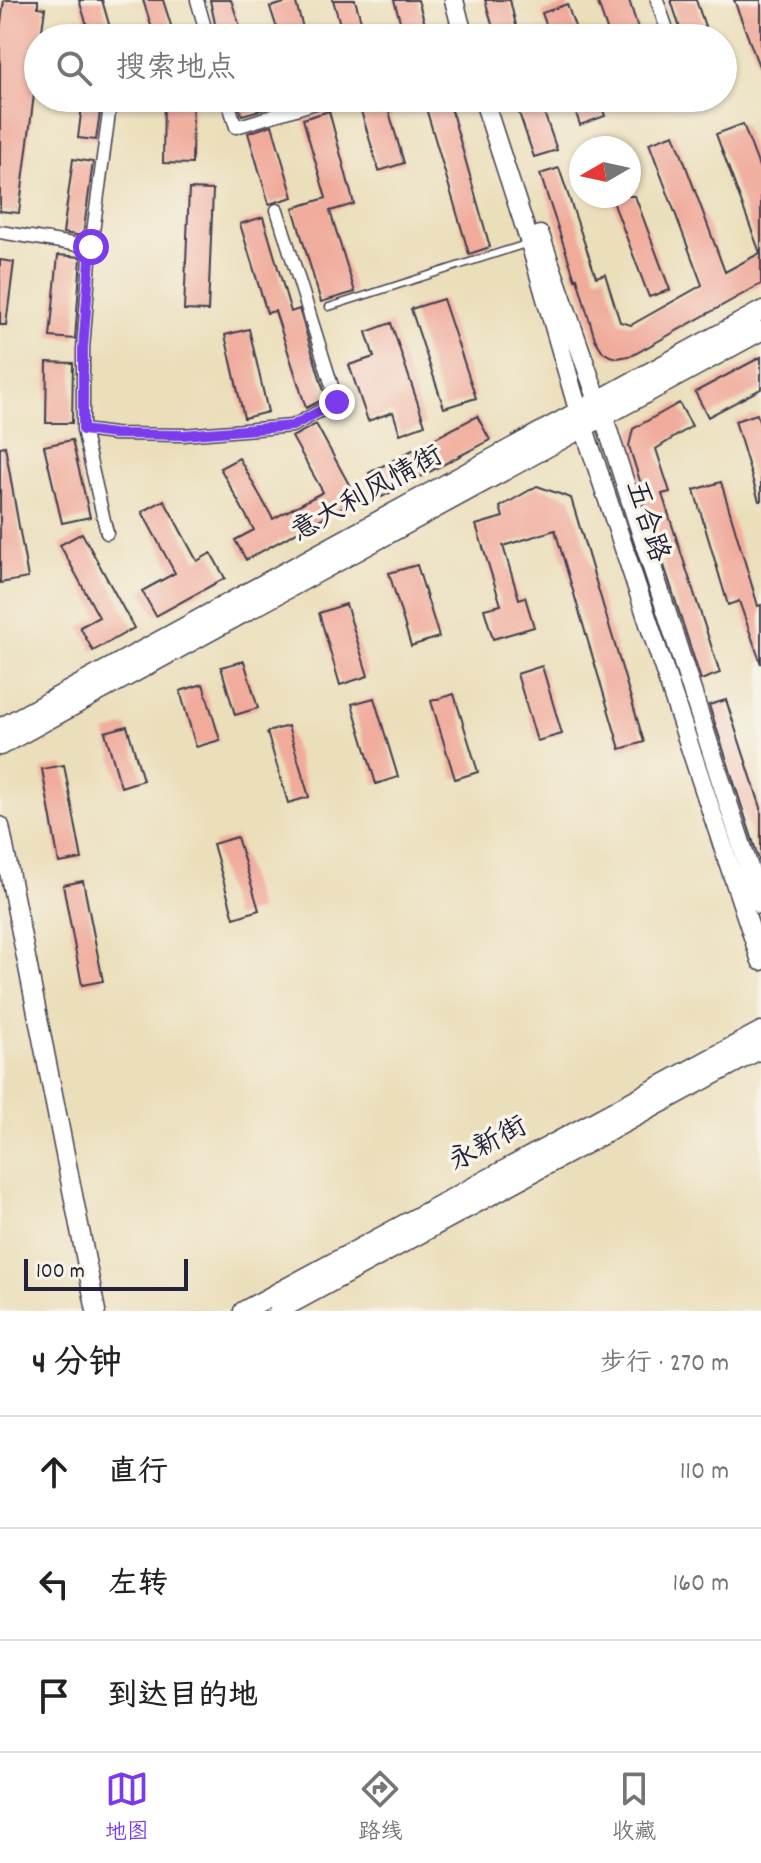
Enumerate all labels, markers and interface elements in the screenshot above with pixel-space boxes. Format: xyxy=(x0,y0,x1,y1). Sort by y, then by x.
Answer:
search box xyxy=(24,24,737,112)
icon: search xyxy=(52,46,96,90)
text: 搜索地点 xyxy=(116,49,236,92)
north arrow xyxy=(569,136,641,208)
route start xyxy=(73,229,109,265)
route end xyxy=(319,384,355,420)
street label: 意大利风情街 xyxy=(285,438,451,554)
street label: 五合路 xyxy=(613,476,677,568)
street label: 永新街 xyxy=(443,1109,535,1183)
scale bar xyxy=(24,1255,188,1291)
text: 100 m xyxy=(36,1257,85,1288)
text: 4 分钟 xyxy=(32,1341,122,1390)
text: 步行 · 270 m xyxy=(600,1346,729,1383)
icon: ahead xyxy=(32,1450,76,1494)
text: 直行 xyxy=(108,1453,168,1496)
text: 110 m xyxy=(680,1454,729,1491)
icon: left xyxy=(32,1562,76,1606)
text: 左转 xyxy=(108,1565,168,1608)
text: 160 m xyxy=(673,1566,729,1603)
icon: arrive xyxy=(32,1674,76,1718)
text: 到达目的地 xyxy=(108,1677,258,1720)
tab: 地图 xyxy=(105,1767,149,1849)
tab: 路线 xyxy=(358,1767,402,1849)
tab: 收藏 xyxy=(612,1767,656,1849)

